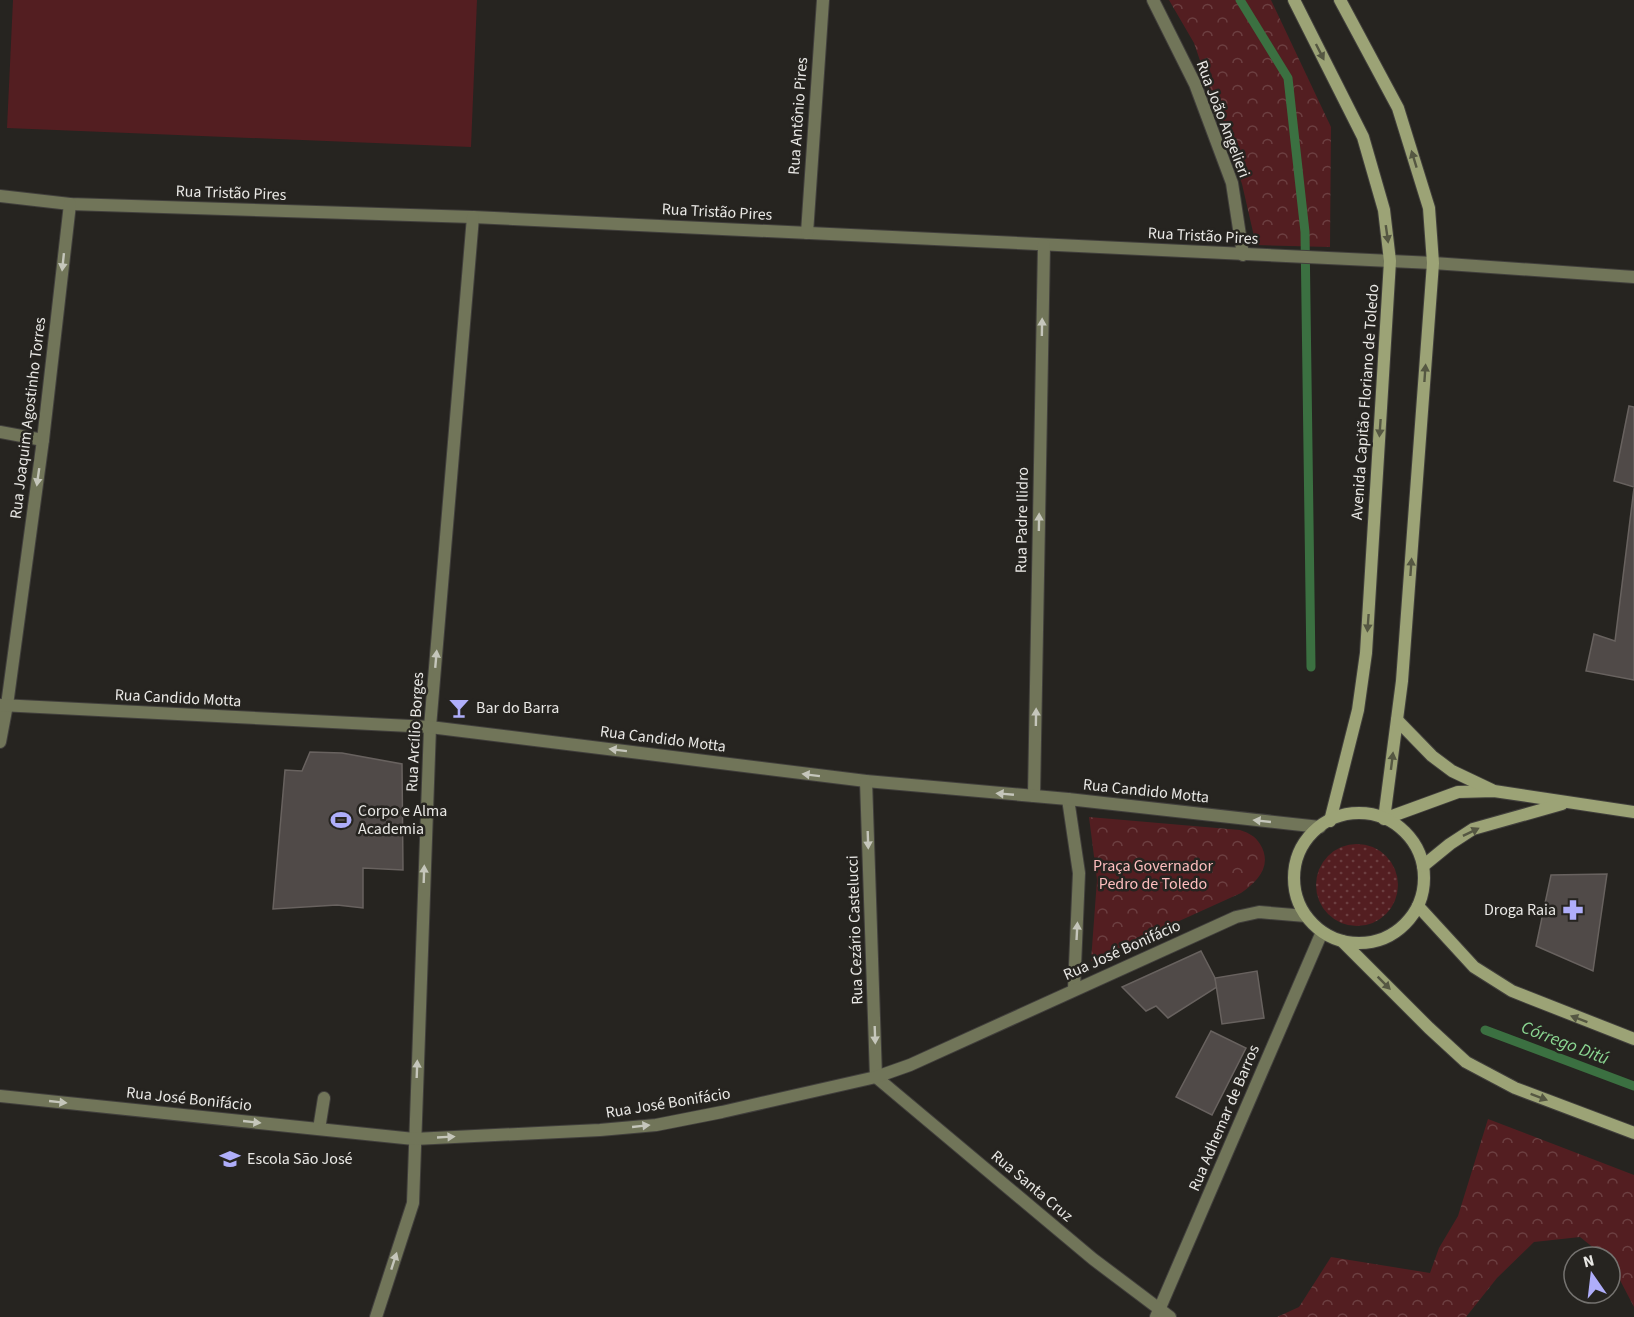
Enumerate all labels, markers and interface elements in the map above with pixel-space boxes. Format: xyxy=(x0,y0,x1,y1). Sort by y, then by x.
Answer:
one-way arrow xyxy=(1316,44,1325,61)
street label: Rua Antônio Pires xyxy=(783,56,813,176)
street label: Rua João Angelieri xyxy=(1191,57,1255,181)
one-way arrow xyxy=(1409,150,1418,168)
street label: Rua Tristão Pires xyxy=(175,180,287,206)
street label: Rua Tristão Pires xyxy=(661,198,773,226)
street label: Rua Tristão Pires xyxy=(1147,222,1259,250)
one-way arrow xyxy=(1383,225,1392,244)
one-way arrow xyxy=(58,253,68,272)
street label: Avenida Capitão Floriano de Toledo xyxy=(1346,283,1384,521)
street label: Rua Joaquim Agostinho Torres xyxy=(5,316,51,520)
one-way arrow xyxy=(1038,317,1047,336)
one-way arrow xyxy=(1420,363,1430,382)
one-way arrow xyxy=(1375,419,1384,438)
one-way arrow xyxy=(34,467,43,486)
street label: Rua Padre Ilidro xyxy=(1010,467,1034,573)
one-way arrow xyxy=(1034,512,1044,531)
one-way arrow xyxy=(1406,557,1415,576)
one-way arrow xyxy=(1363,614,1372,633)
one-way arrow xyxy=(431,649,441,668)
street label: Rua Arcílio Borges xyxy=(401,671,429,793)
street label: Rua Candido Motta xyxy=(114,684,242,712)
bar icon: Bar do Barra xyxy=(447,696,471,720)
place label: Bar do Barra xyxy=(476,697,559,719)
one-way arrow xyxy=(1031,707,1040,726)
street label: Rua Candido Motta xyxy=(599,720,727,758)
one-way arrow xyxy=(608,746,627,755)
one-way arrow xyxy=(1387,751,1396,770)
one-way arrow xyxy=(802,770,821,779)
street label: Rua Candido Motta xyxy=(1082,773,1210,809)
one-way arrow xyxy=(996,789,1015,799)
place label: Corpo e Alma Academia xyxy=(358,800,447,840)
sports icon: Corpo e Alma Academia xyxy=(329,808,353,832)
one-way arrow xyxy=(1252,816,1271,825)
one-way arrow xyxy=(1462,827,1479,837)
one-way arrow xyxy=(863,830,873,849)
street label: Rua Cezário Castelucci xyxy=(841,855,869,1005)
park label: Praça Governador Pedro de Toledo xyxy=(1093,855,1213,895)
one-way arrow xyxy=(420,865,429,884)
pharmacy icon: Droga Raia xyxy=(1561,898,1585,922)
place label: Droga Raia xyxy=(1484,899,1556,921)
street label: Rua José Bonifácio xyxy=(1060,914,1184,986)
one-way arrow xyxy=(1073,921,1082,940)
one-way arrow xyxy=(1376,975,1390,989)
one-way arrow xyxy=(1570,1013,1588,1023)
water label: Córrego Ditú xyxy=(1517,1015,1613,1071)
one-way arrow xyxy=(870,1025,880,1044)
street label: Rua Adhemar de Barros xyxy=(1183,1041,1265,1195)
one-way arrow xyxy=(412,1060,421,1079)
street label: Rua José Bonifácio xyxy=(125,1081,253,1117)
street label: Rua José Bonifácio xyxy=(604,1082,732,1124)
one-way arrow xyxy=(1530,1092,1548,1102)
one-way arrow xyxy=(49,1097,68,1107)
one-way arrow xyxy=(243,1117,262,1127)
one-way arrow xyxy=(631,1121,650,1131)
one-way arrow xyxy=(437,1133,456,1142)
street label: Rua Santa Cruz xyxy=(986,1145,1078,1227)
school or university icon: Escola São José xyxy=(218,1147,242,1171)
place label: Escola São José xyxy=(247,1148,353,1170)
north arrow xyxy=(1562,1245,1622,1305)
text: N xyxy=(1581,1249,1596,1273)
one-way arrow xyxy=(390,1252,399,1270)

